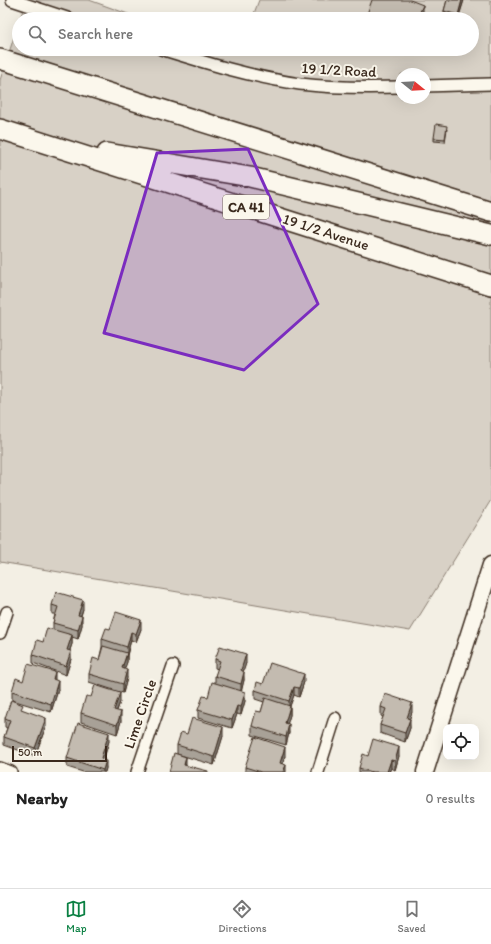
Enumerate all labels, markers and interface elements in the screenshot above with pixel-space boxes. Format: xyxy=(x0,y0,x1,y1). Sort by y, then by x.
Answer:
search box xyxy=(12,12,479,56)
icon: search xyxy=(26,23,48,45)
text: Search here xyxy=(58,25,133,43)
street label: 19 1/2 Road xyxy=(301,59,378,81)
north arrow xyxy=(395,68,431,104)
road number: CA 41 xyxy=(223,195,269,219)
street label: 19 1/2 Avenue xyxy=(281,210,371,254)
street label: Lime Circle xyxy=(120,677,160,751)
map controls xyxy=(443,724,479,760)
button: locate xyxy=(443,724,479,760)
scale bar xyxy=(12,744,107,763)
text: 50 m xyxy=(18,746,42,759)
text: Nearby xyxy=(16,788,68,808)
text: 0 results xyxy=(425,791,475,806)
tab: Map xyxy=(65,898,87,935)
tab: Directions xyxy=(218,898,267,935)
tab: Saved xyxy=(397,898,426,935)

